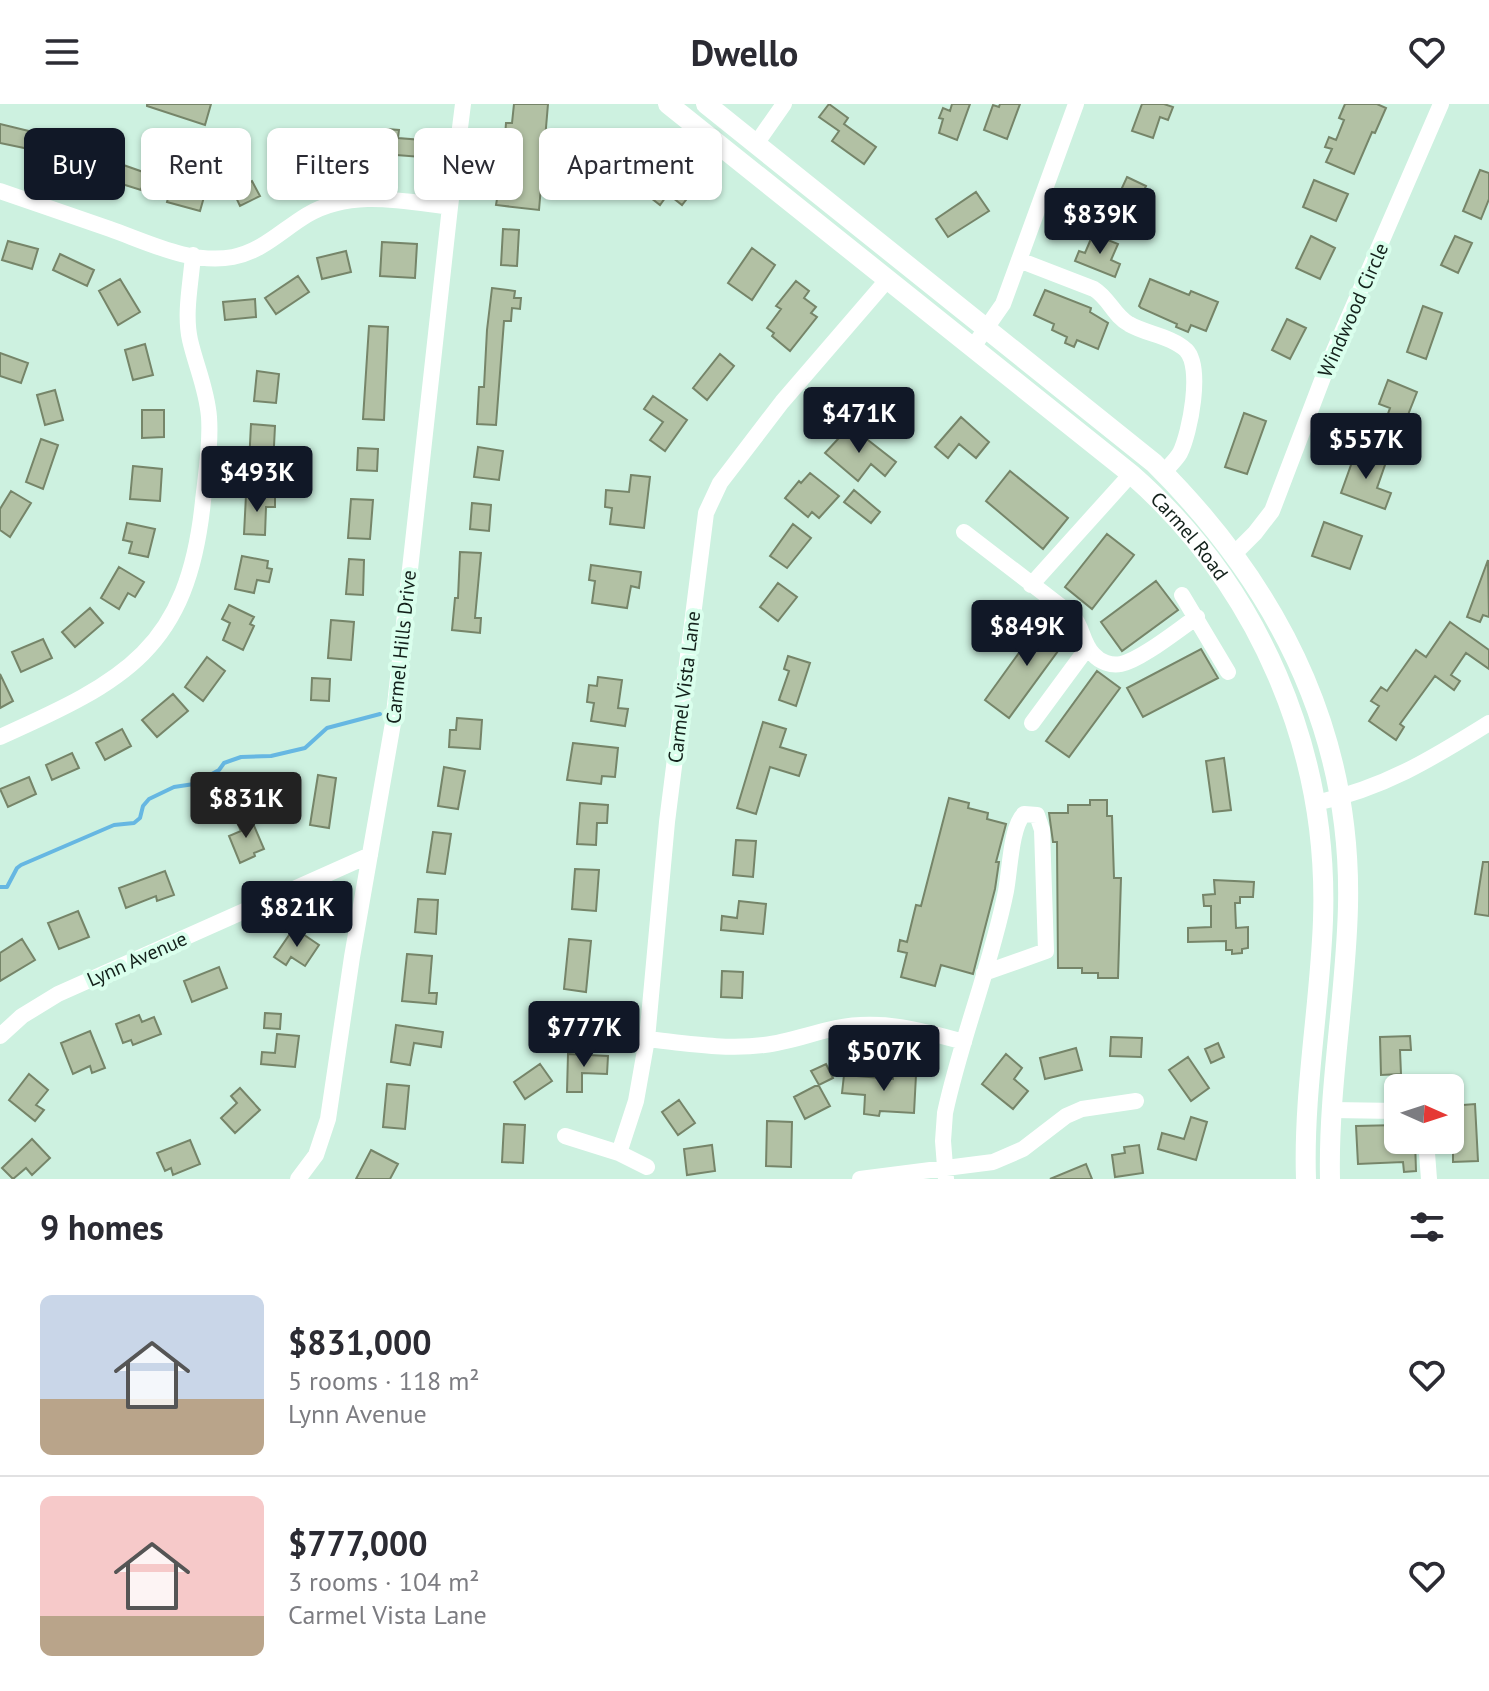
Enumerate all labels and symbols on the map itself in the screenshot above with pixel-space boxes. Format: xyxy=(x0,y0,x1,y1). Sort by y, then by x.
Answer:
pin: $839K xyxy=(1044,188,1156,256)
street label: Windwood Circle xyxy=(1312,239,1394,381)
pin: $471K xyxy=(803,387,915,455)
pin: $557K xyxy=(1310,413,1422,481)
pin: $493K xyxy=(201,446,313,514)
street label: Carmel Road xyxy=(1145,486,1234,585)
street label: Carmel Hills Drive xyxy=(380,569,422,725)
pin: $849K xyxy=(971,600,1083,668)
street label: Carmel Vista Lane xyxy=(662,610,706,764)
pin: $831K xyxy=(190,772,302,840)
pin: $821K xyxy=(241,881,353,949)
street label: Lynn Avenue xyxy=(83,925,191,993)
pin: $777K xyxy=(528,1001,640,1069)
pin: $507K xyxy=(828,1025,940,1093)
north arrow xyxy=(1384,1074,1464,1154)

